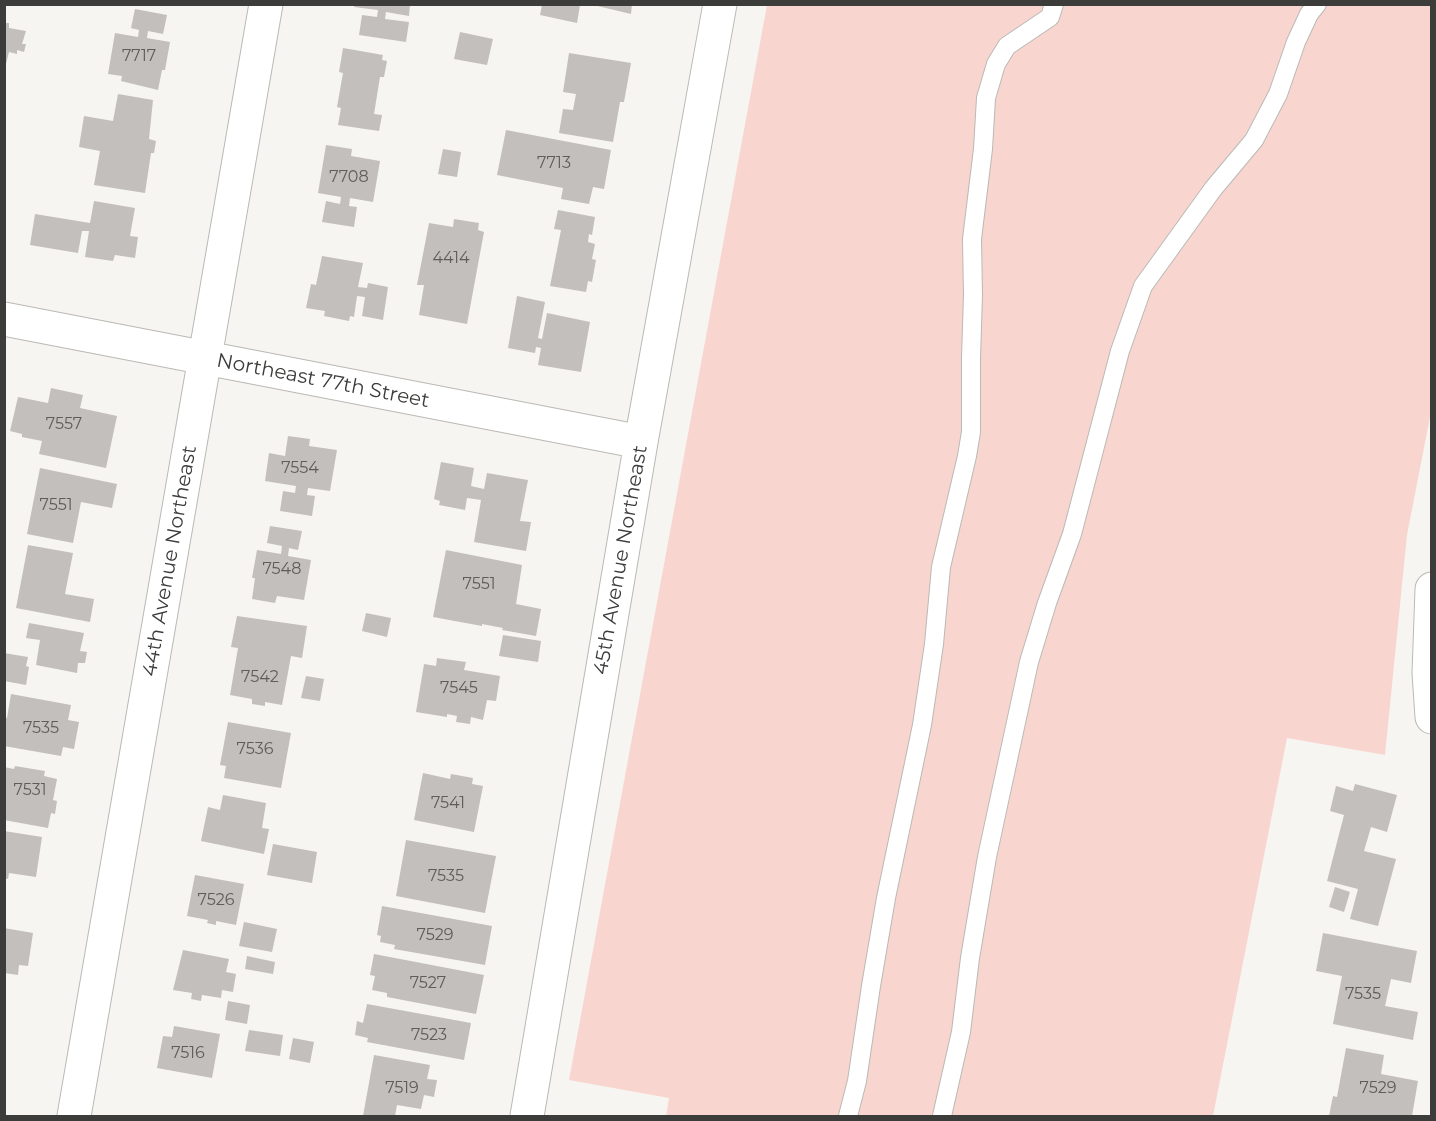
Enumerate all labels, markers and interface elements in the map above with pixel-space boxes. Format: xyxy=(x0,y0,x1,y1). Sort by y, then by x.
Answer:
house number: 7717 xyxy=(122,46,156,66)
house number: 7713 xyxy=(537,153,571,173)
house number: 7708 xyxy=(329,167,369,187)
house number: 4414 xyxy=(432,248,470,268)
street label: Northeast 77th Street xyxy=(215,349,431,413)
house number: 7557 xyxy=(46,414,82,434)
street label: 44th Avenue Northeast xyxy=(138,444,202,678)
street label: 45th Avenue Northeast xyxy=(589,444,653,676)
house number: 7554 xyxy=(281,458,319,478)
house number: 7551 xyxy=(40,495,72,515)
house number: 7548 xyxy=(262,559,302,579)
house number: 7551 xyxy=(463,574,495,594)
house number: 7542 xyxy=(241,667,279,687)
house number: 7545 xyxy=(440,678,478,698)
house number: 7535 xyxy=(23,718,59,738)
house number: 7536 xyxy=(237,739,273,759)
house number: 7531 xyxy=(14,780,46,800)
house number: 7541 xyxy=(431,793,465,813)
house number: 7535 xyxy=(428,866,464,886)
house number: 7526 xyxy=(198,890,234,910)
house number: 7529 xyxy=(417,925,453,945)
house number: 7527 xyxy=(410,973,446,993)
house number: 7535 xyxy=(1345,984,1381,1004)
house number: 7523 xyxy=(411,1025,447,1045)
house number: 7516 xyxy=(171,1043,205,1063)
house number: 7519 xyxy=(385,1078,419,1098)
house number: 7529 xyxy=(1360,1078,1396,1098)

